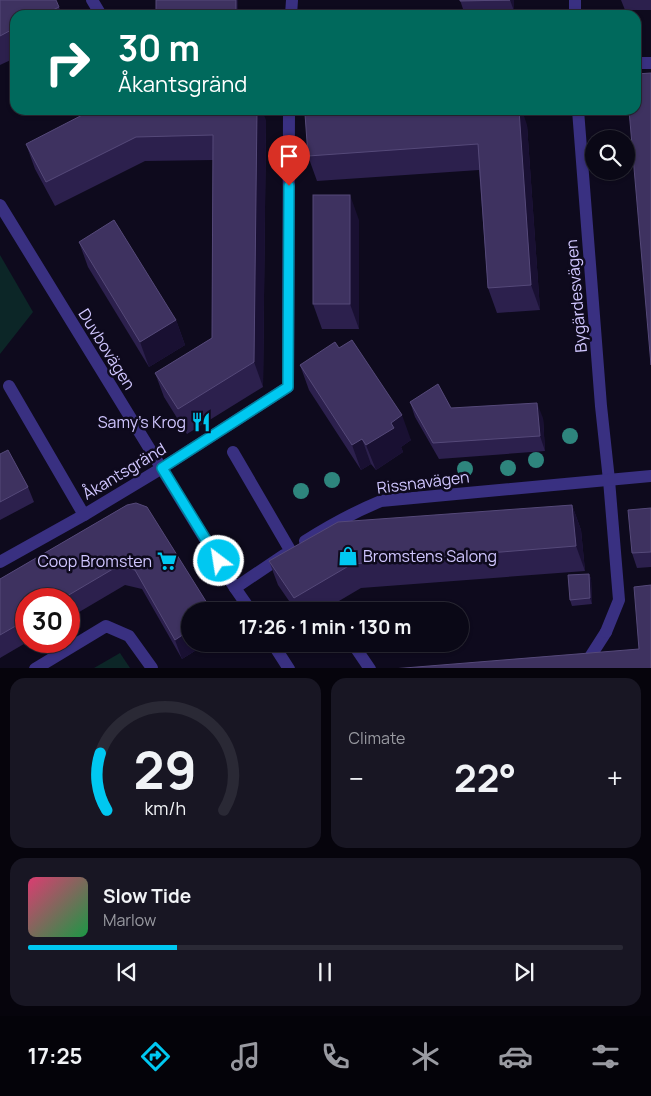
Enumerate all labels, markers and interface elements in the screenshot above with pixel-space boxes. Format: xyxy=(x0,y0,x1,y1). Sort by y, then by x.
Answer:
text: 30 m xyxy=(118,24,200,72)
icon: right xyxy=(35,30,100,95)
text: Åkantsgränd xyxy=(118,69,247,99)
map controls xyxy=(585,130,635,180)
button: search xyxy=(585,130,635,180)
pin xyxy=(268,135,310,186)
icon: arrive xyxy=(275,142,303,170)
street label: Bygärdesvägen xyxy=(560,238,592,354)
street label: Duvbovägen xyxy=(73,304,141,394)
place label: Samy’s Krog xyxy=(98,411,186,433)
restaurant icon: Samy’s Krog xyxy=(190,411,212,433)
street label: Åkantsgränd xyxy=(78,437,170,505)
street label: Rissnavägen xyxy=(375,465,471,499)
position arrow xyxy=(192,534,244,586)
shop icon: Bromstens Salong xyxy=(337,545,359,567)
place label: Bromstens Salong xyxy=(363,545,497,567)
place label: Coop Bromsten xyxy=(37,550,152,572)
supermarket icon: Coop Bromsten xyxy=(156,550,178,572)
speed limit sign: 30 xyxy=(15,588,80,653)
text: 17:26 · 1 min · 130 m xyxy=(239,614,411,640)
text: Climate xyxy=(349,727,405,749)
text: 29 xyxy=(134,734,197,805)
text: 22° xyxy=(454,751,516,803)
text: − xyxy=(349,759,364,797)
text: + xyxy=(607,759,623,797)
text: km/h xyxy=(144,796,186,820)
text: Slow Tide xyxy=(103,883,191,909)
text: Marlow xyxy=(103,909,156,931)
icon: previous xyxy=(113,958,141,986)
icon: pause xyxy=(311,958,339,986)
icon: next xyxy=(510,958,538,986)
icon: directions xyxy=(138,1039,173,1074)
icon: music xyxy=(228,1039,263,1074)
icon: phone xyxy=(318,1039,353,1074)
icon: climate xyxy=(408,1039,443,1074)
icon: car xyxy=(498,1039,533,1074)
icon: filters xyxy=(588,1039,623,1074)
text: 17:25 xyxy=(28,1041,82,1071)

